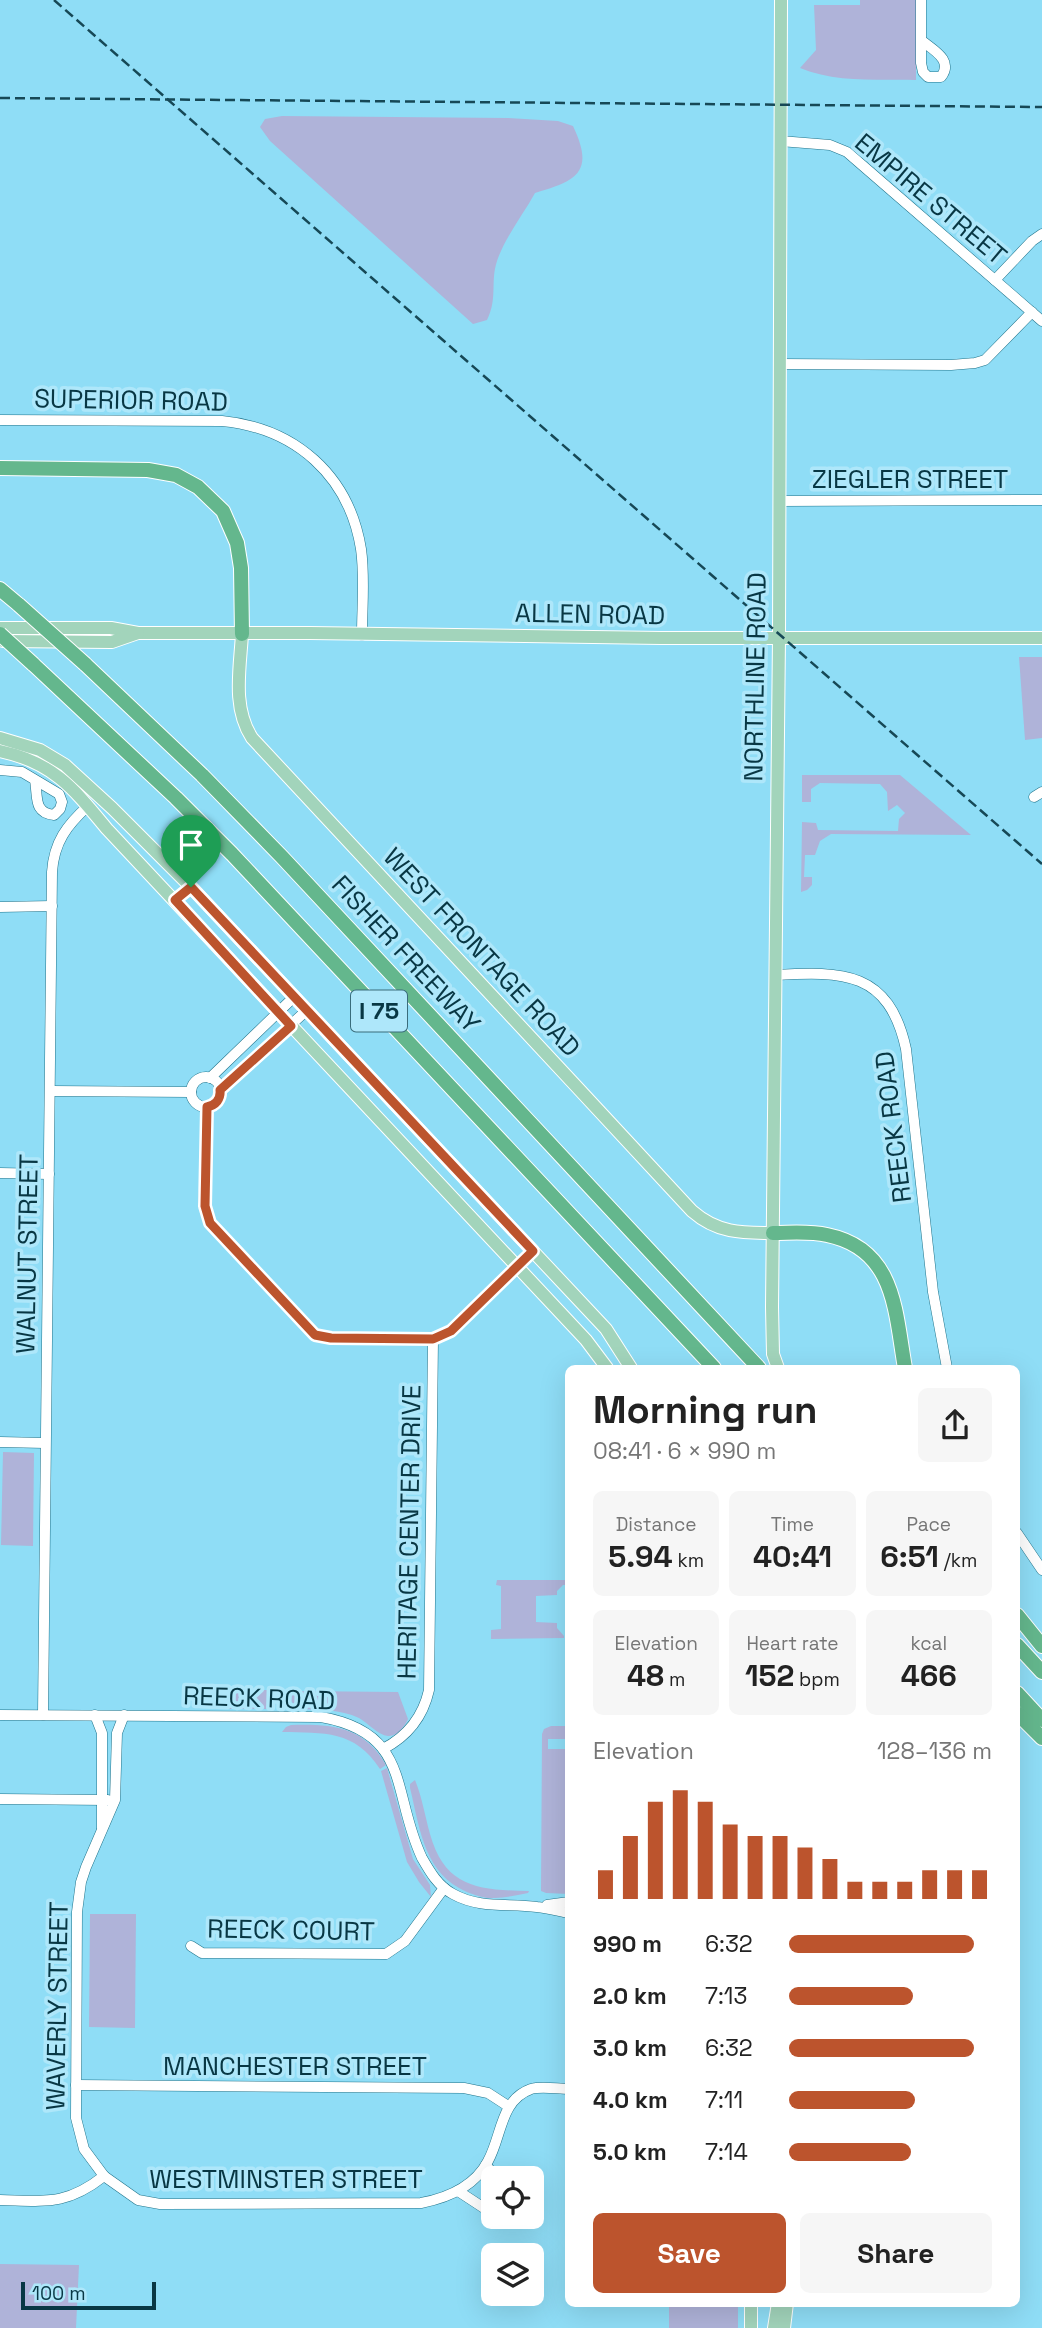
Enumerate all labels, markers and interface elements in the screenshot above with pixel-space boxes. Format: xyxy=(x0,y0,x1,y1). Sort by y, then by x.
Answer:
street label: EMPIRE STREET xyxy=(848,125,1014,273)
street label: SUPERIOR ROAD xyxy=(34,381,228,419)
street label: ZIEGLER STREET xyxy=(812,462,1008,496)
street label: NORTHLINE ROAD xyxy=(736,572,774,782)
street label: ALLEN ROAD xyxy=(514,596,666,632)
pin xyxy=(161,815,221,887)
icon: arrive xyxy=(172,826,210,864)
street label: WEST FRONTAGE ROAD xyxy=(376,840,588,1064)
street label: FISHER FREEWAY xyxy=(324,868,488,1040)
road number: I 75 xyxy=(351,990,407,1031)
street label: REECK ROAD xyxy=(867,1049,919,1205)
street label: WALNUT STREET xyxy=(8,1154,46,1354)
street label: HERITAGE CENTER DRIVE xyxy=(389,1384,429,1680)
text: Morning run xyxy=(593,1386,818,1434)
button: share xyxy=(918,1388,992,1462)
text: 08:41 · 6 × 990 m xyxy=(593,1436,776,1466)
text: Distance xyxy=(616,1512,697,1537)
text: Time xyxy=(771,1512,814,1537)
text: Pace xyxy=(907,1512,951,1537)
text: 5.94 xyxy=(608,1537,673,1576)
text: 40:41 xyxy=(753,1537,832,1576)
text: 6:51 xyxy=(880,1537,939,1576)
text: km xyxy=(673,1548,704,1573)
text: /km xyxy=(939,1548,977,1573)
text: Elevation xyxy=(615,1631,698,1656)
text: Heart rate xyxy=(746,1631,839,1656)
text: kcal xyxy=(910,1631,947,1656)
text: 48 xyxy=(627,1656,664,1695)
text: 152 xyxy=(745,1656,794,1695)
text: 466 xyxy=(901,1656,957,1695)
text: m xyxy=(664,1667,685,1692)
text: bpm xyxy=(794,1667,840,1692)
street label: REECK ROAD xyxy=(182,1678,336,1718)
text: Elevation xyxy=(593,1736,694,1766)
text: 128–136 m xyxy=(877,1736,992,1766)
street label: WAVERLY STREET xyxy=(38,1901,76,2111)
street label: REECK COURT xyxy=(207,1912,375,1948)
text: 990 m xyxy=(593,1929,662,1959)
text: 6:32 xyxy=(705,1929,753,1959)
text: 2.0 km xyxy=(593,1981,667,2011)
text: 7:13 xyxy=(705,1981,747,2011)
text: 3.0 km xyxy=(593,2033,667,2063)
text: 6:32 xyxy=(705,2033,753,2063)
street label: MANCHESTER STREET xyxy=(163,2049,427,2083)
text: 4.0 km xyxy=(593,2085,668,2115)
text: 7:11 xyxy=(705,2085,743,2115)
text: 5.0 km xyxy=(593,2137,667,2167)
text: 7:14 xyxy=(705,2137,748,2167)
street label: WESTMINSTER STREET xyxy=(149,2162,423,2196)
map controls xyxy=(481,2166,544,2306)
button: locate xyxy=(481,2166,544,2229)
button: Save xyxy=(593,2213,786,2293)
button: Share xyxy=(800,2213,992,2293)
button: layers xyxy=(481,2243,544,2306)
scale bar xyxy=(21,2279,156,2311)
text: 100 m xyxy=(32,2281,86,2306)

